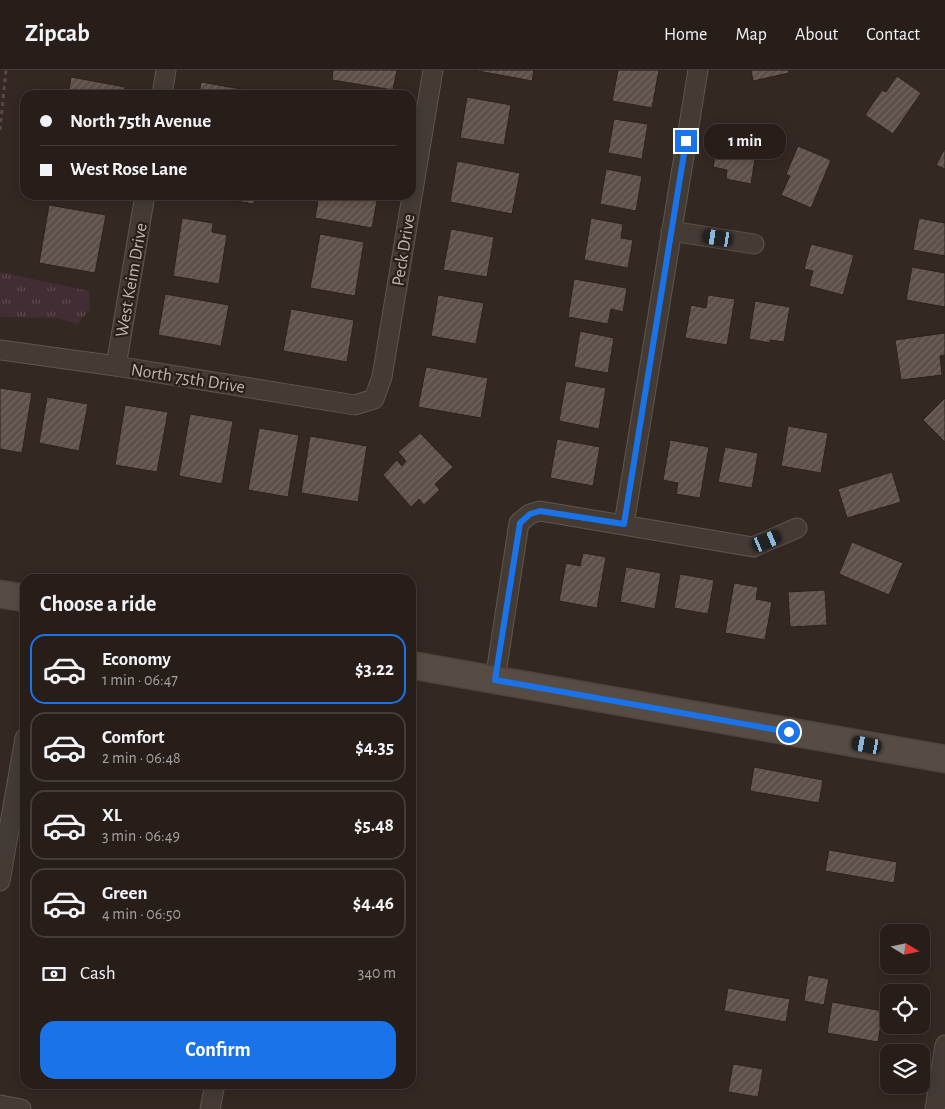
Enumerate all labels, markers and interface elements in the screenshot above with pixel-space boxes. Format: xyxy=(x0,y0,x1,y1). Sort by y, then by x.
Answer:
text: Zipcab xyxy=(25,22,90,46)
text: Home xyxy=(664,26,707,44)
text: Map xyxy=(735,26,767,44)
text: About xyxy=(795,26,838,44)
text: Contact xyxy=(866,26,920,44)
text: North 75th Avenue xyxy=(70,112,211,131)
callout: 1 min xyxy=(704,124,786,158)
route end xyxy=(675,130,697,152)
text: 1 min xyxy=(728,133,762,149)
text: West Rose Lane xyxy=(70,160,187,179)
street label: Peck Drive xyxy=(389,213,419,287)
street label: West Keim Drive xyxy=(113,222,151,339)
car xyxy=(702,228,733,248)
street label: North 75th Drive xyxy=(130,361,246,397)
car xyxy=(750,528,783,554)
text: Choose a ride xyxy=(40,593,156,615)
icon: car xyxy=(42,647,87,692)
text: Economy xyxy=(102,650,171,669)
text: $3.22 xyxy=(355,660,394,679)
text: 1 min · 06:47 xyxy=(102,672,178,688)
route start xyxy=(778,721,800,743)
icon: car xyxy=(42,725,87,770)
text: Comfort xyxy=(102,728,164,747)
car xyxy=(850,735,883,755)
text: $4.35 xyxy=(355,738,394,757)
text: 2 min · 06:48 xyxy=(102,750,181,766)
icon: car xyxy=(42,803,87,848)
text: XL xyxy=(102,806,122,825)
text: $5.48 xyxy=(354,816,394,835)
text: 3 min · 06:49 xyxy=(102,828,180,844)
icon: car xyxy=(42,881,87,926)
text: Green xyxy=(102,884,148,903)
text: $4.46 xyxy=(353,894,394,913)
text: 4 min · 06:50 xyxy=(102,906,181,922)
north arrow xyxy=(880,924,930,974)
map controls xyxy=(880,924,930,1094)
icon: cash xyxy=(40,960,68,988)
text: Cash xyxy=(80,964,116,983)
text: 340 m xyxy=(358,965,396,981)
button: locate xyxy=(880,984,930,1034)
button: Confirm xyxy=(40,1021,396,1079)
button: layers xyxy=(880,1044,930,1094)

